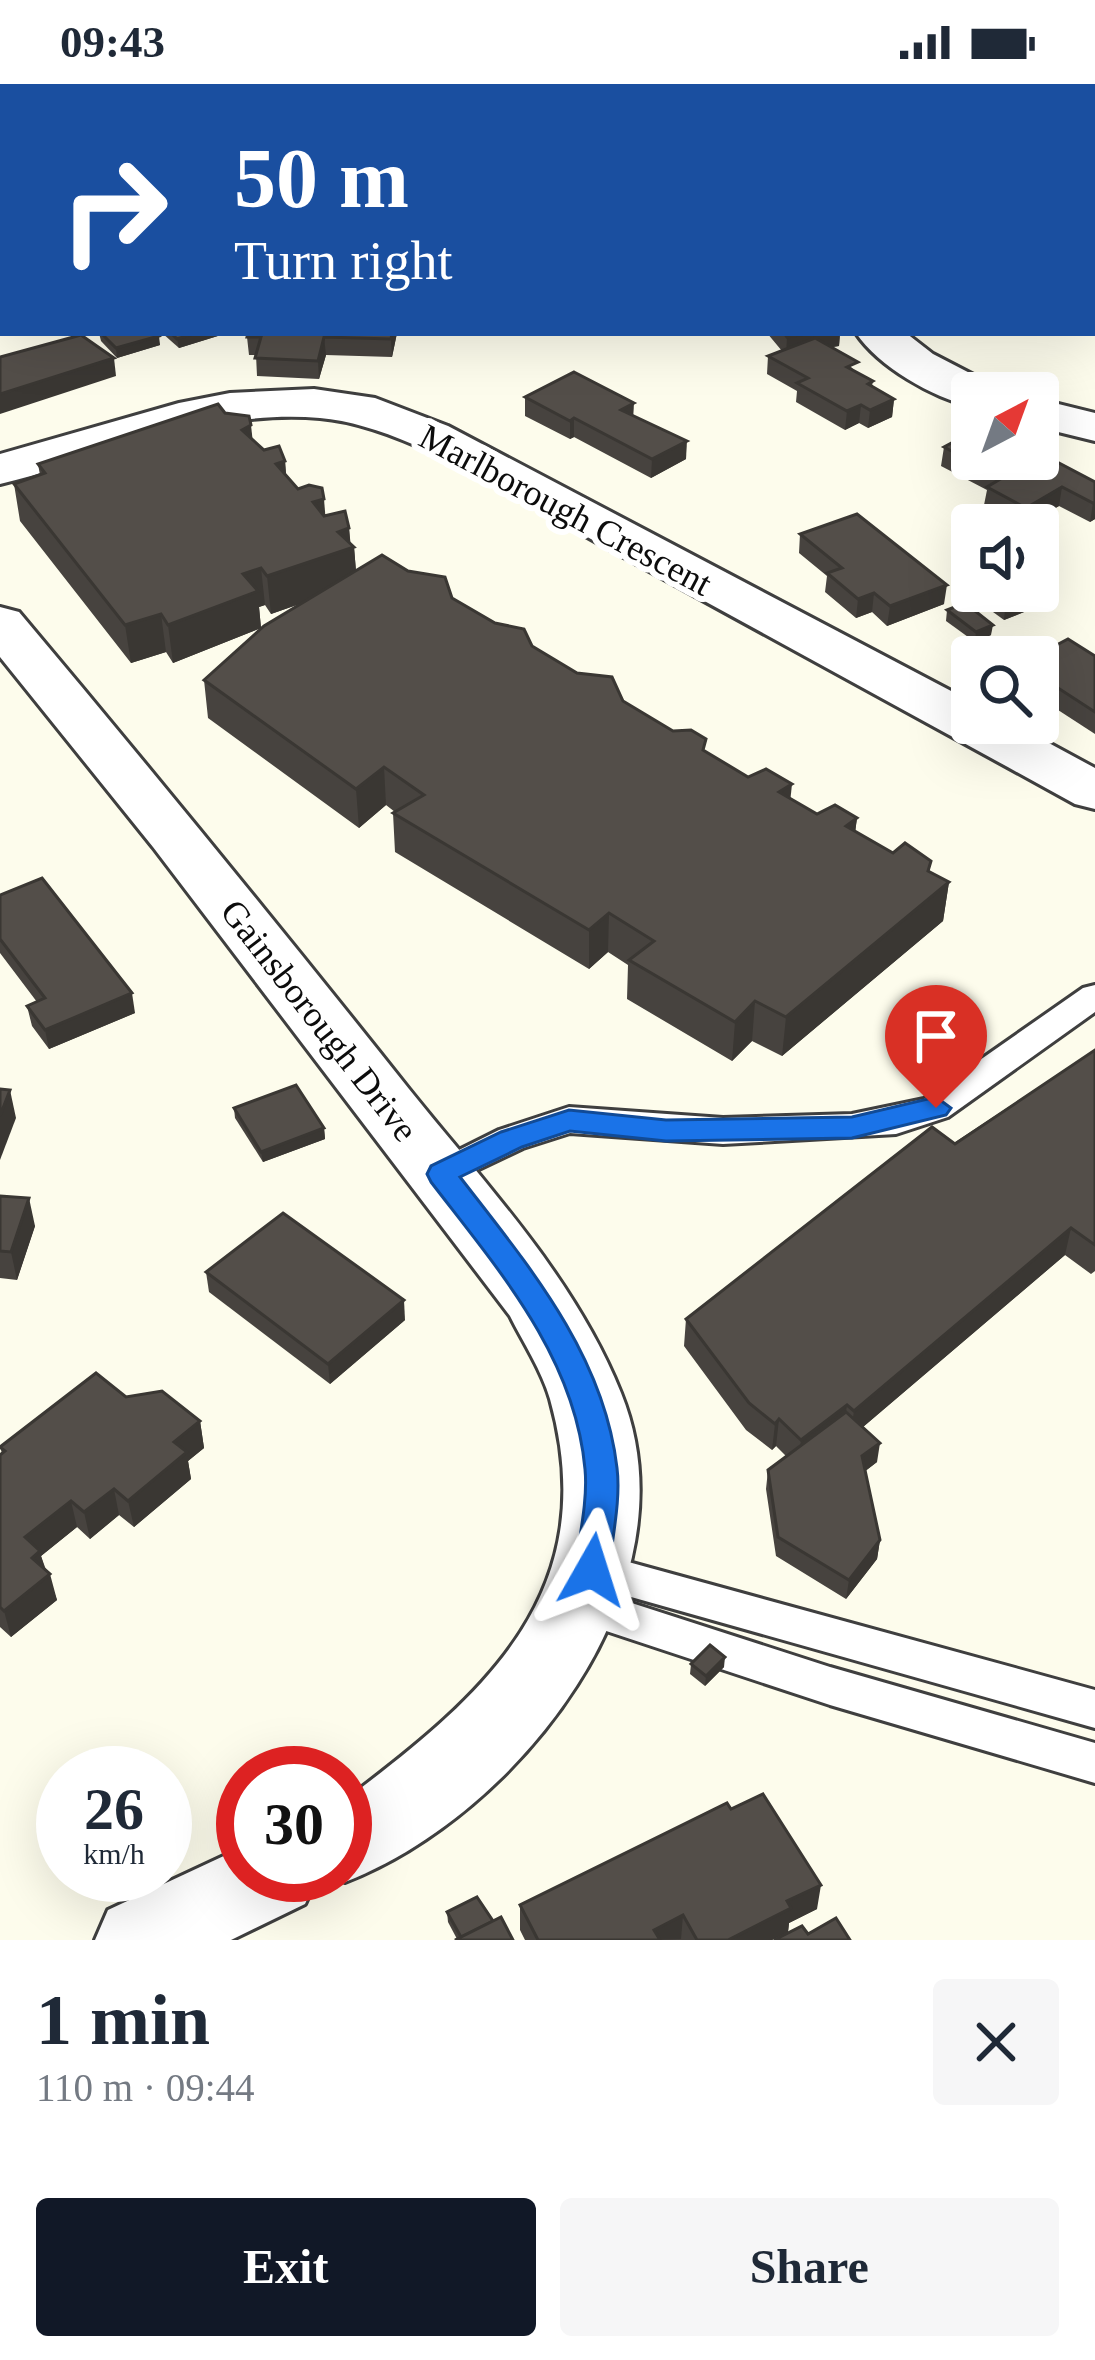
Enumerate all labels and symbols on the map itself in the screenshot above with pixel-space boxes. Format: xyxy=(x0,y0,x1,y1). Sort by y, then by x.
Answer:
north arrow xyxy=(951,372,1059,480)
street label: Marlborough Crescent xyxy=(413,416,718,604)
street label: Gainsborough Drive xyxy=(213,892,426,1149)
pin xyxy=(885,985,987,1108)
position arrow xyxy=(529,1507,655,1633)
speed limit sign: 30 xyxy=(216,1746,372,1902)

